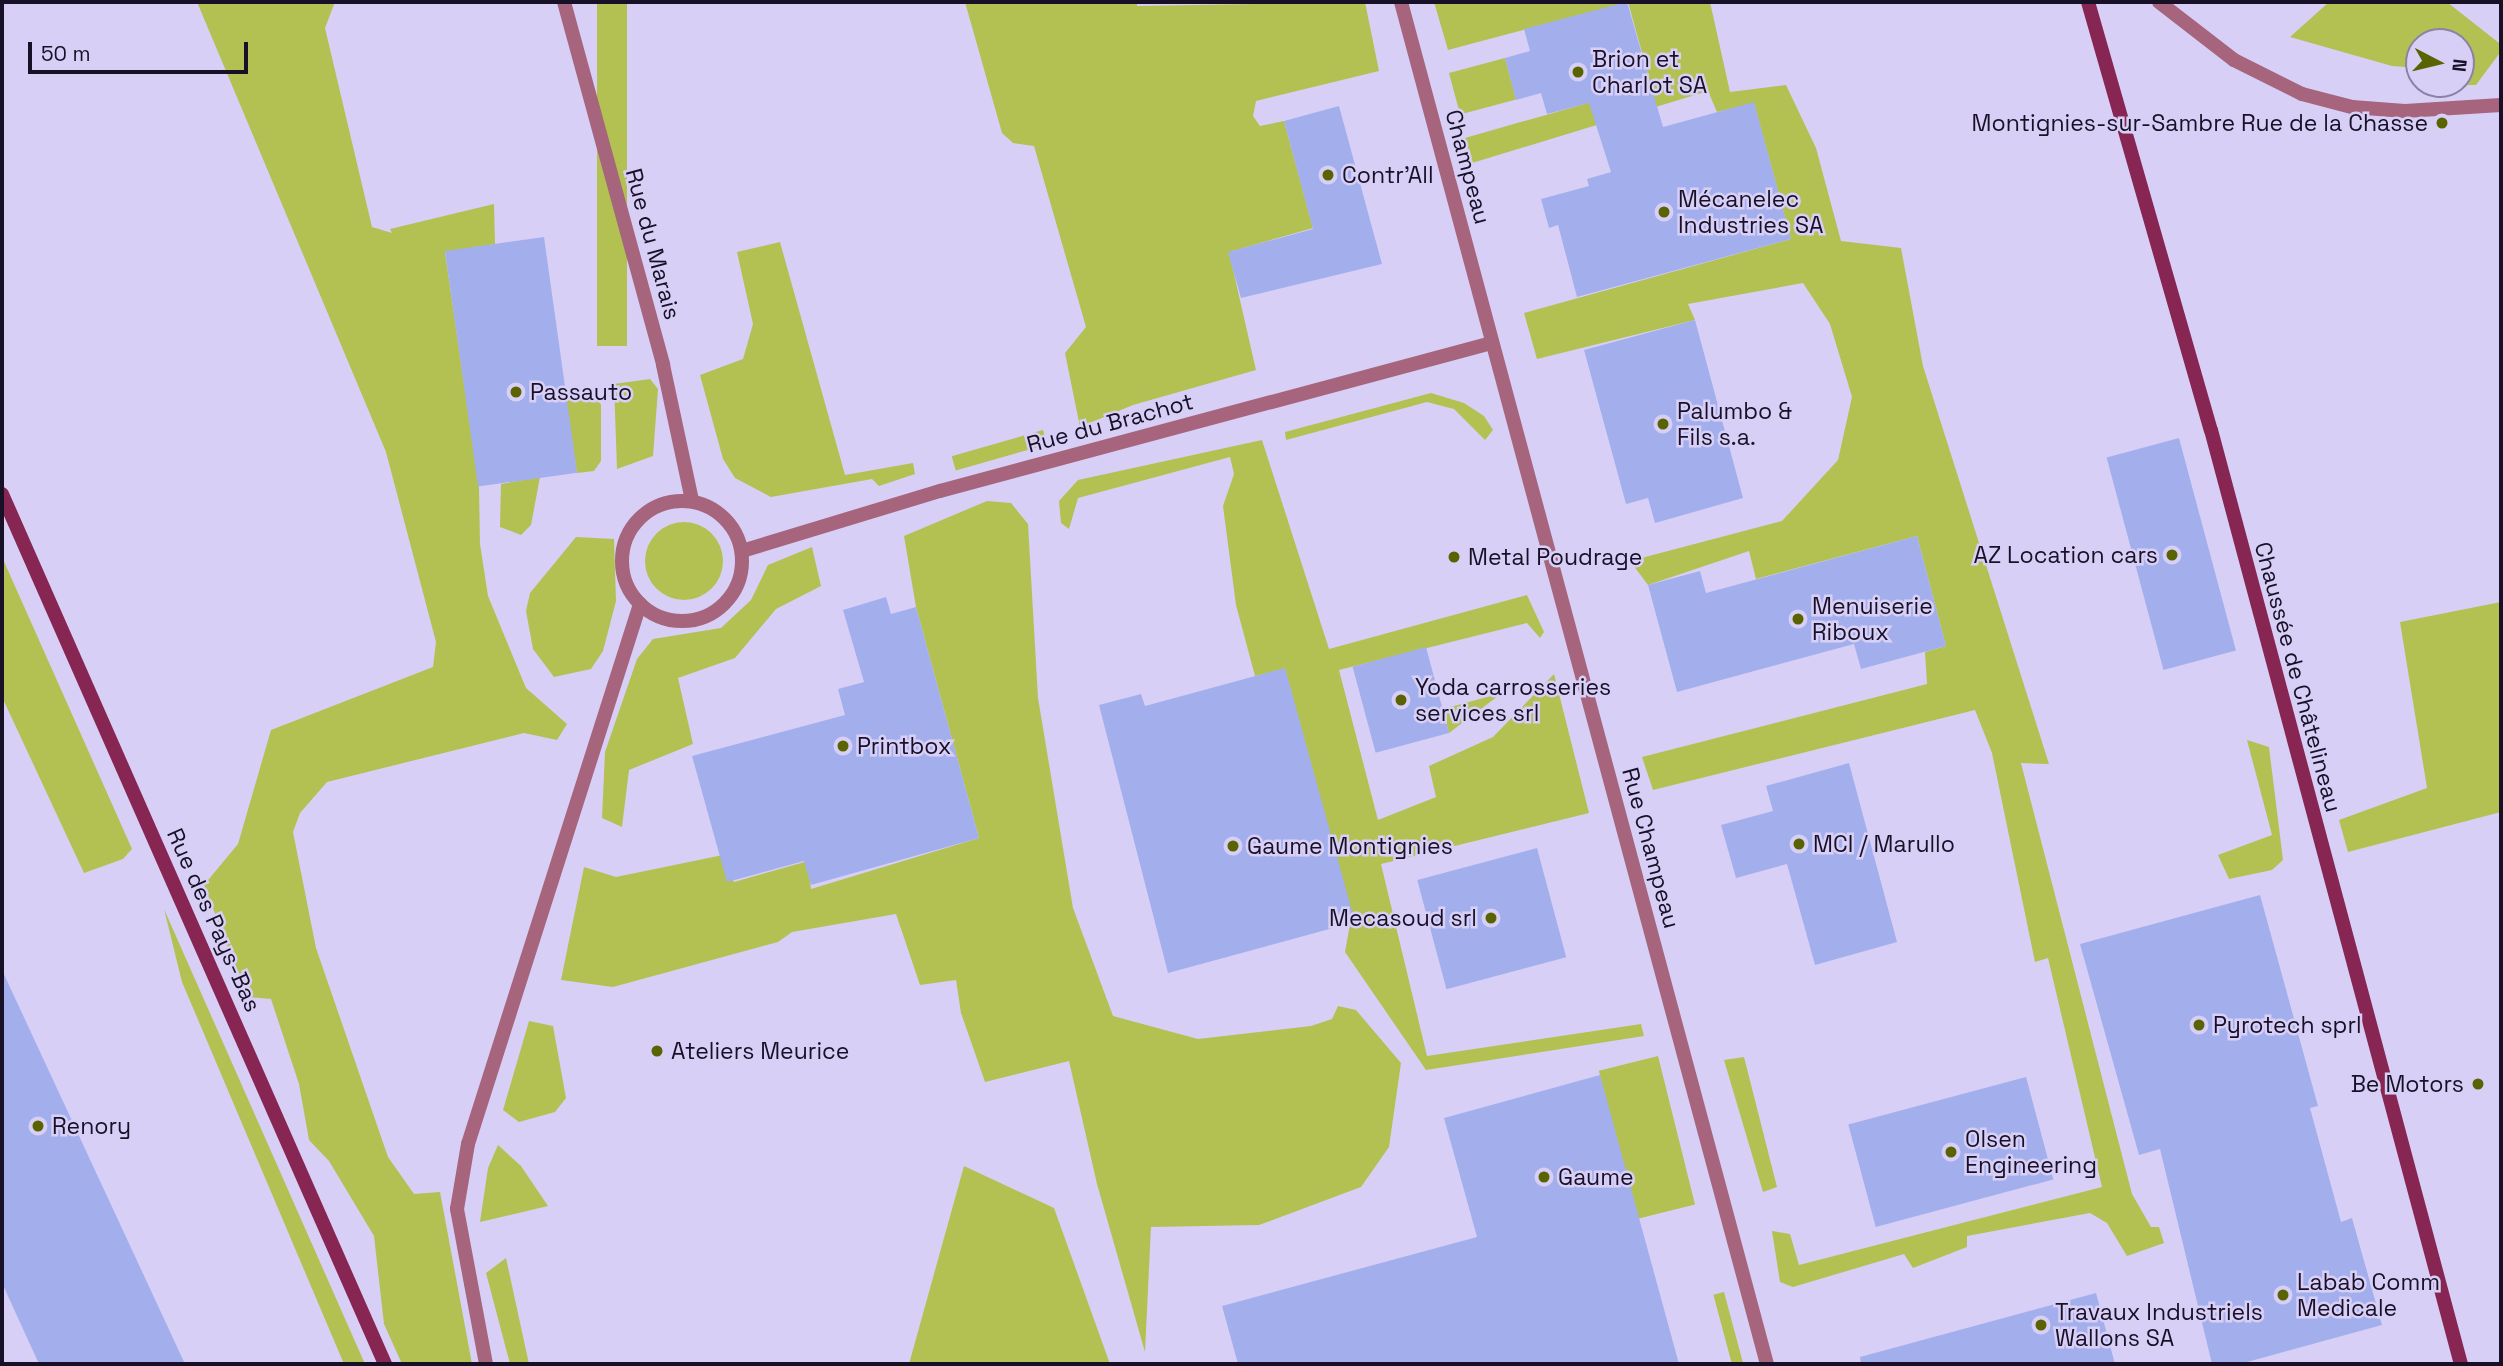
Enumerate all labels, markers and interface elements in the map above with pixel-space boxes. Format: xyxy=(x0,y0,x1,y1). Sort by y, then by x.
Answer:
scale bar xyxy=(32,28,252,72)
north arrow xyxy=(2405,28,2475,98)
text: 50 m xyxy=(41,40,91,67)
place label: Brion et Charlot SA xyxy=(1592,45,1707,99)
text: N xyxy=(2446,58,2473,73)
marker: Brion et Charlot SA xyxy=(1570,64,1586,80)
street label: Champeau xyxy=(1439,107,1497,227)
place label: Montignies-sur-Sambre Rue de la Chasse xyxy=(1972,109,2428,137)
marker: Montignies-sur-Sambre Rue de la Chasse xyxy=(2434,115,2450,131)
place label: Contr'All xyxy=(1342,161,1434,189)
street label: Rue du Marais xyxy=(620,165,686,323)
marker: Contr'All xyxy=(1320,167,1336,183)
place label: Mécanelec Industries SA xyxy=(1678,185,1824,239)
marker: Mécanelec Industries SA xyxy=(1656,204,1672,220)
place label: Passauto xyxy=(530,378,632,406)
marker: Passauto xyxy=(508,384,524,400)
street label: Rue du Brachot xyxy=(1024,387,1196,459)
place label: Palumbo & Fils s.a. xyxy=(1677,397,1792,451)
marker: Palumbo & Fils s.a. xyxy=(1655,416,1671,432)
street label: Chaussée de Châtelineau xyxy=(2249,539,2347,815)
place label: AZ Location cars xyxy=(1973,541,2158,569)
place label: Metal Poudrage xyxy=(1468,543,1642,571)
marker: AZ Location cars xyxy=(2164,547,2180,563)
marker: Metal Poudrage xyxy=(1446,549,1462,565)
place label: Menuiserie Riboux xyxy=(1812,592,1933,646)
marker: Menuiserie Riboux xyxy=(1790,611,1806,627)
place label: Yoda carrosseries services srl xyxy=(1415,673,1611,727)
marker: Yoda carrosseries services srl xyxy=(1393,692,1409,708)
place label: Printbox xyxy=(857,732,951,760)
marker: Printbox xyxy=(835,738,851,754)
street label: Rue Champeau xyxy=(1616,765,1686,931)
street label: Rue des Pays-Bas xyxy=(161,824,267,1016)
place label: MCI / Marullo xyxy=(1813,830,1955,858)
place label: Gaume Montignies xyxy=(1247,832,1453,860)
marker: MCI / Marullo xyxy=(1791,836,1807,852)
marker: Gaume Montignies xyxy=(1225,838,1241,854)
place label: Mecasoud srl xyxy=(1329,904,1477,932)
marker: Mecasoud srl xyxy=(1483,910,1499,926)
place label: Pyrotech sprl xyxy=(2213,1011,2362,1039)
marker: Pyrotech sprl xyxy=(2191,1017,2207,1033)
place label: Ateliers Meurice xyxy=(671,1037,849,1065)
marker: Ateliers Meurice xyxy=(649,1043,665,1059)
place label: Be Motors xyxy=(2351,1070,2464,1098)
marker: Be Motors xyxy=(2470,1076,2486,1092)
place label: Renory xyxy=(52,1112,131,1140)
marker: Renory xyxy=(30,1118,46,1134)
place label: Olsen Engineering xyxy=(1965,1125,2097,1179)
marker: Olsen Engineering xyxy=(1943,1144,1959,1160)
place label: Gaume xyxy=(1558,1163,1634,1191)
marker: Gaume xyxy=(1536,1169,1552,1185)
place label: Labab Comm Medicale xyxy=(2297,1268,2440,1322)
marker: Labab Comm Medicale xyxy=(2275,1287,2291,1303)
place label: Travaux Industriels Wallons SA xyxy=(2055,1298,2263,1352)
marker: Travaux Industriels Wallons SA xyxy=(2033,1317,2049,1333)

